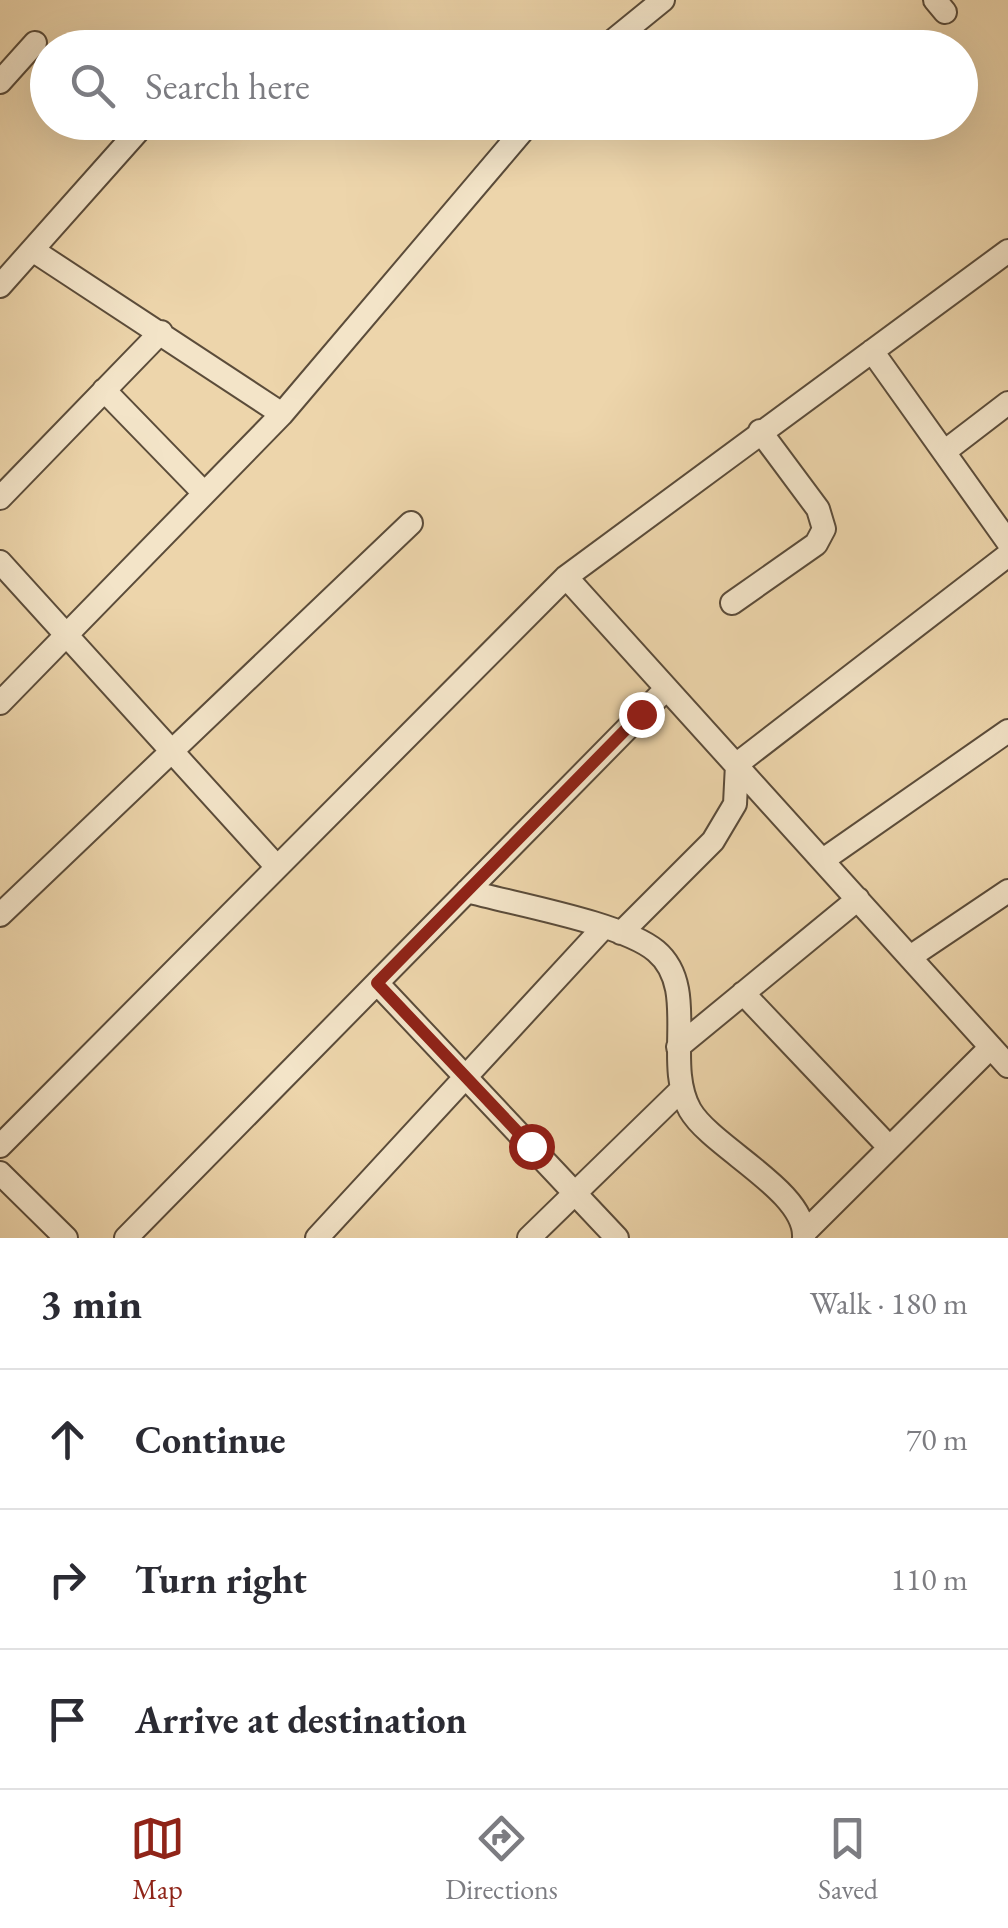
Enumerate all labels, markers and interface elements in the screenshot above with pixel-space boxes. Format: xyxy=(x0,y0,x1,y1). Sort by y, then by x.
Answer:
search box xyxy=(30,30,978,140)
icon: search xyxy=(65,58,120,113)
text: Search here xyxy=(145,61,310,110)
route end xyxy=(619,692,665,738)
route start xyxy=(509,1124,555,1170)
text: 3 min xyxy=(40,1276,142,1331)
text: Walk · 180 m xyxy=(810,1282,968,1324)
icon: ahead xyxy=(40,1412,95,1467)
text: Continue xyxy=(135,1415,286,1464)
text: 70 m xyxy=(906,1418,968,1460)
icon: right xyxy=(40,1552,95,1607)
text: Turn right xyxy=(135,1555,307,1604)
text: 110 m xyxy=(891,1558,968,1600)
icon: arrive xyxy=(40,1692,95,1747)
text: Arrive at destination xyxy=(135,1695,467,1744)
tab: Map xyxy=(130,1811,185,1907)
tab: Directions xyxy=(445,1811,558,1907)
tab: Saved xyxy=(818,1811,878,1907)

